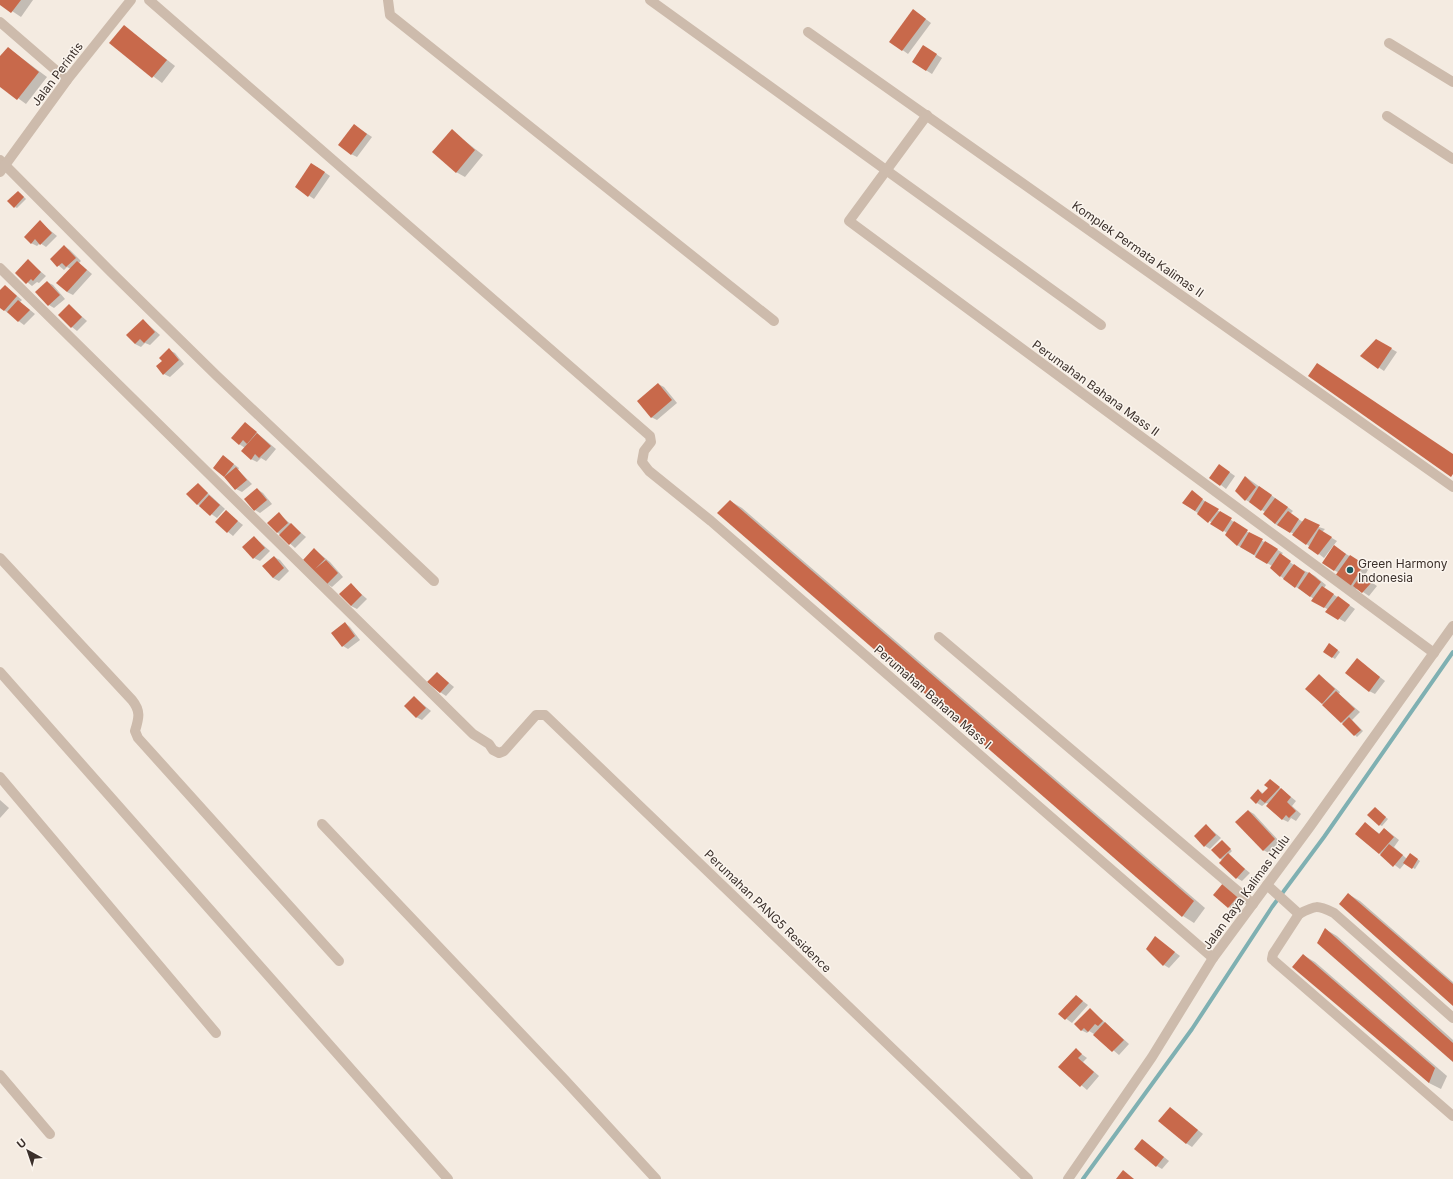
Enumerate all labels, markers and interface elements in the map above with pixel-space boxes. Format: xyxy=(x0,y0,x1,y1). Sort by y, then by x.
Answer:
street label: Jalan Perintis xyxy=(28,39,86,109)
street label: Komplek Permata Kalimas II xyxy=(1069,198,1207,300)
street label: Perumahan Bahana Mass II xyxy=(1030,337,1162,439)
place label: Green Harmony Indonesia xyxy=(1358,556,1448,585)
marker: Green Harmony Indonesia xyxy=(1345,565,1355,575)
street label: Perumahan Bahana Mass I xyxy=(871,642,995,752)
street label: Jalan Raya Kalimas Hulu xyxy=(1199,832,1293,952)
street label: Perumahan PANG5 Residence xyxy=(701,846,835,976)
north arrow xyxy=(8,1131,48,1171)
text: U xyxy=(14,1135,29,1151)

